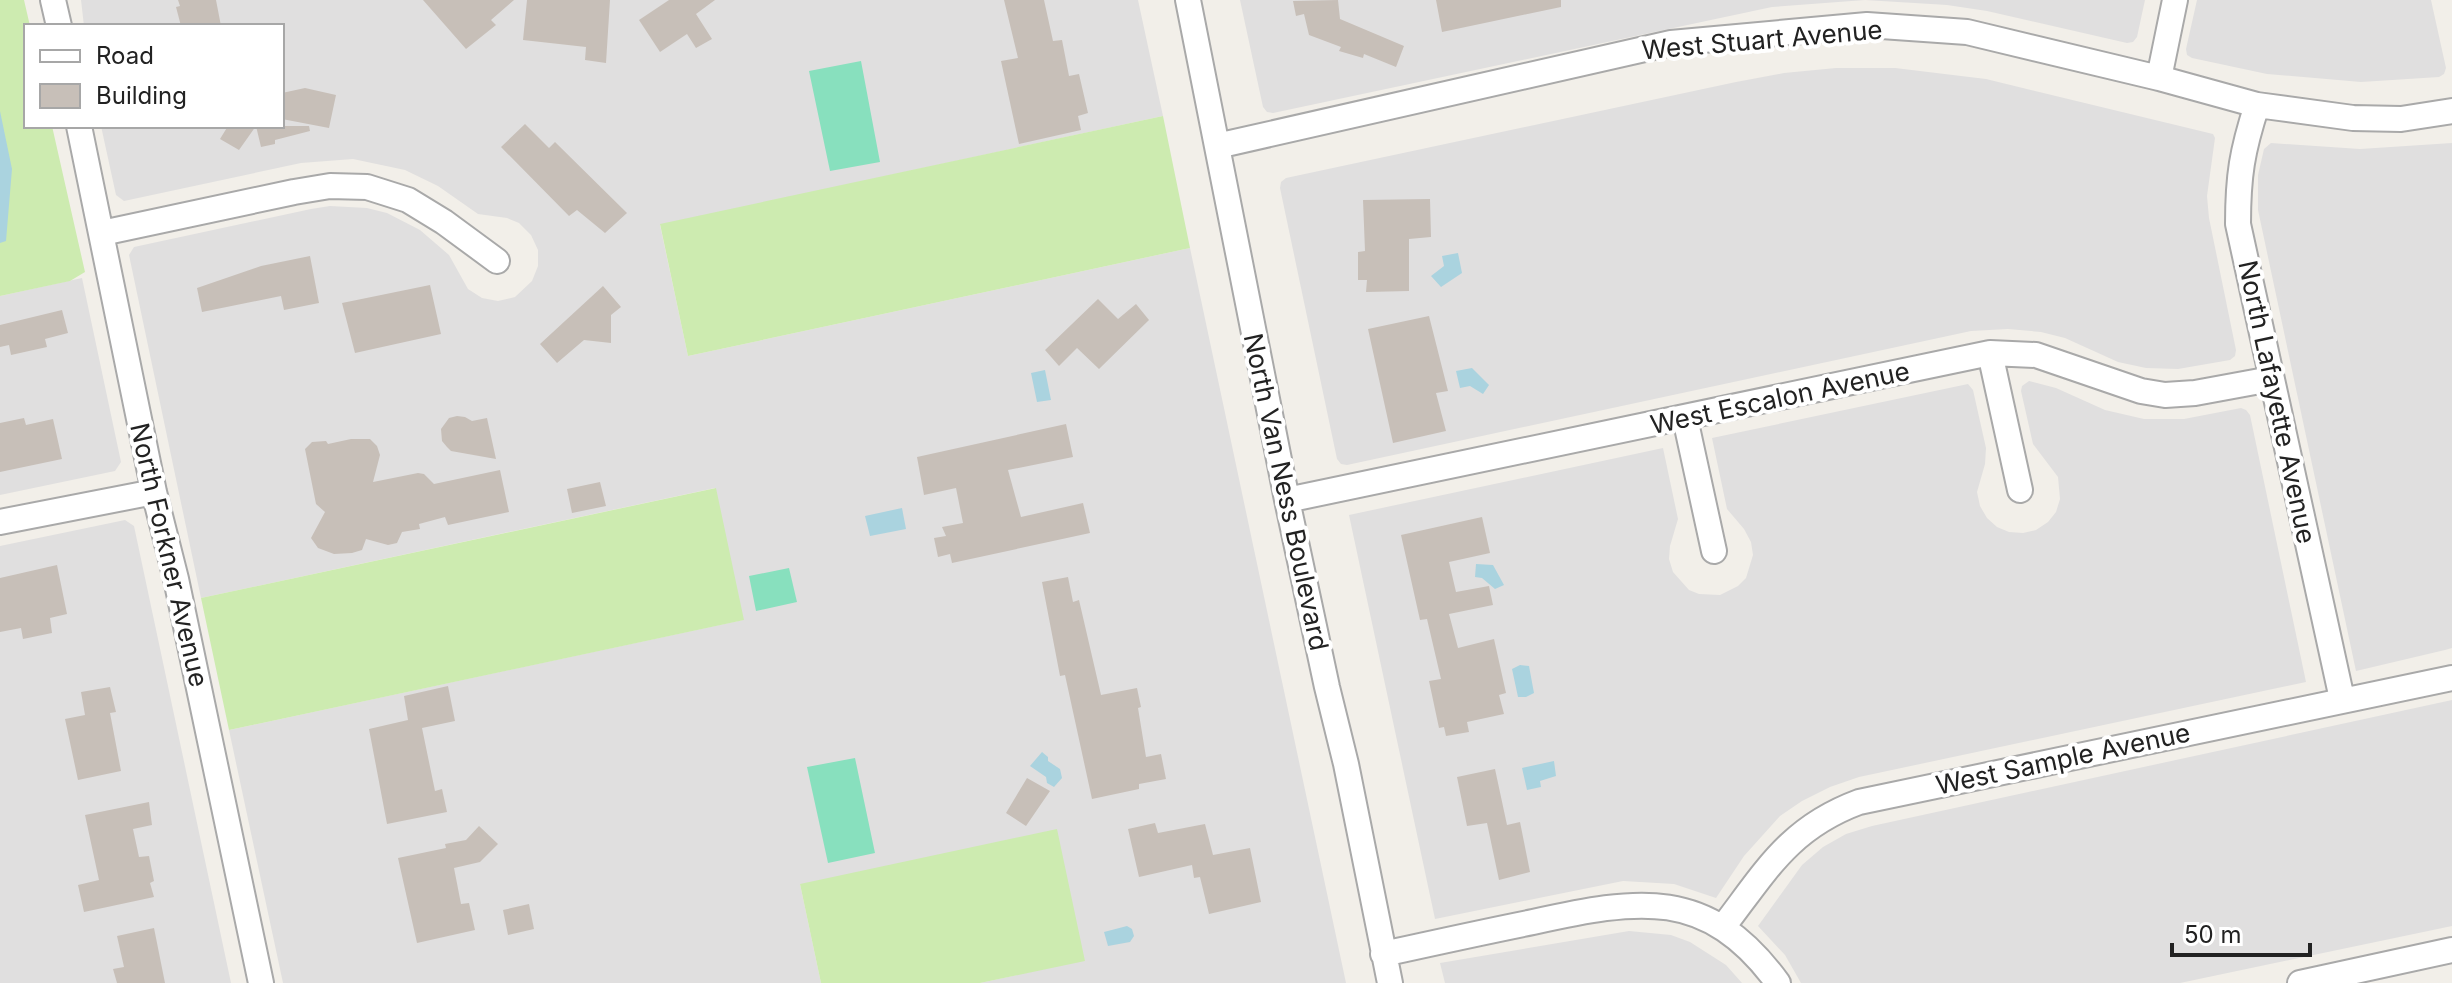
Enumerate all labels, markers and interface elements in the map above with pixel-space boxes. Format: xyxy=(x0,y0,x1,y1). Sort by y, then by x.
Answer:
street label: West Stuart Avenue xyxy=(1640,14,1884,65)
legend xyxy=(24,24,284,128)
text: Road xyxy=(96,41,154,70)
text: Building xyxy=(96,81,187,110)
street label: North Lafayette Avenue xyxy=(2232,258,2323,546)
street label: North Van Ness Boulevard xyxy=(1238,331,1335,653)
street label: West Escalon Avenue xyxy=(1648,355,1912,440)
street label: North Forkner Avenue xyxy=(124,420,215,690)
street label: West Sample Avenue xyxy=(1933,716,2193,801)
scale bar xyxy=(2172,907,2310,957)
text: 50 m xyxy=(2184,920,2242,949)

